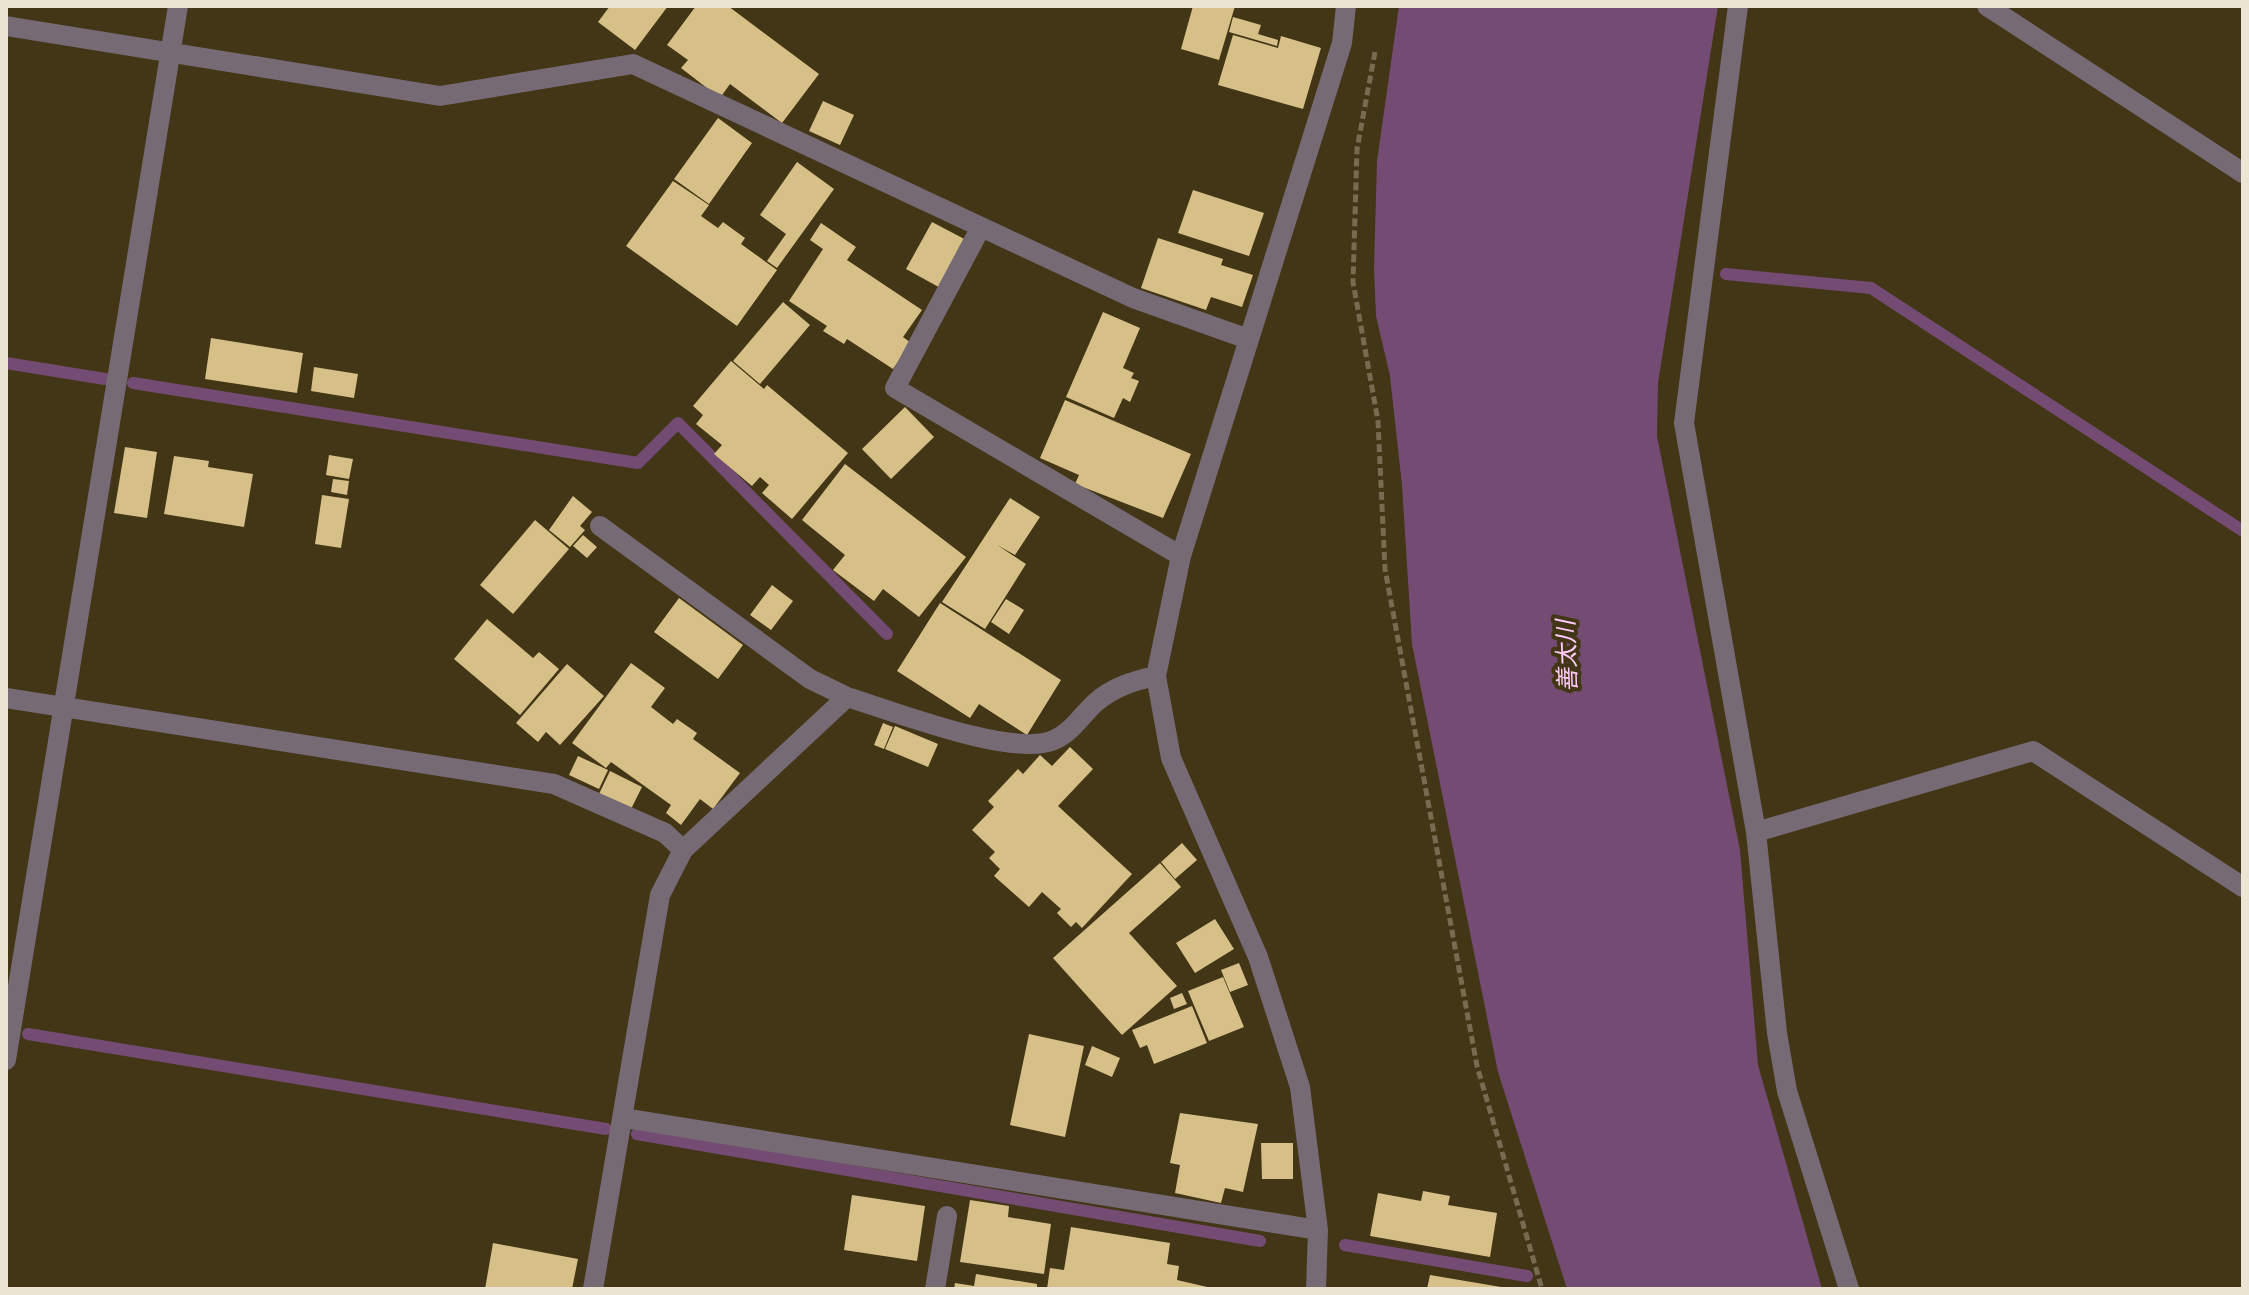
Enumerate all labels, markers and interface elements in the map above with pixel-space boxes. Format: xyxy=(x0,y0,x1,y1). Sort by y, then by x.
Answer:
water label: 善太川 xyxy=(1552,617,1581,692)

